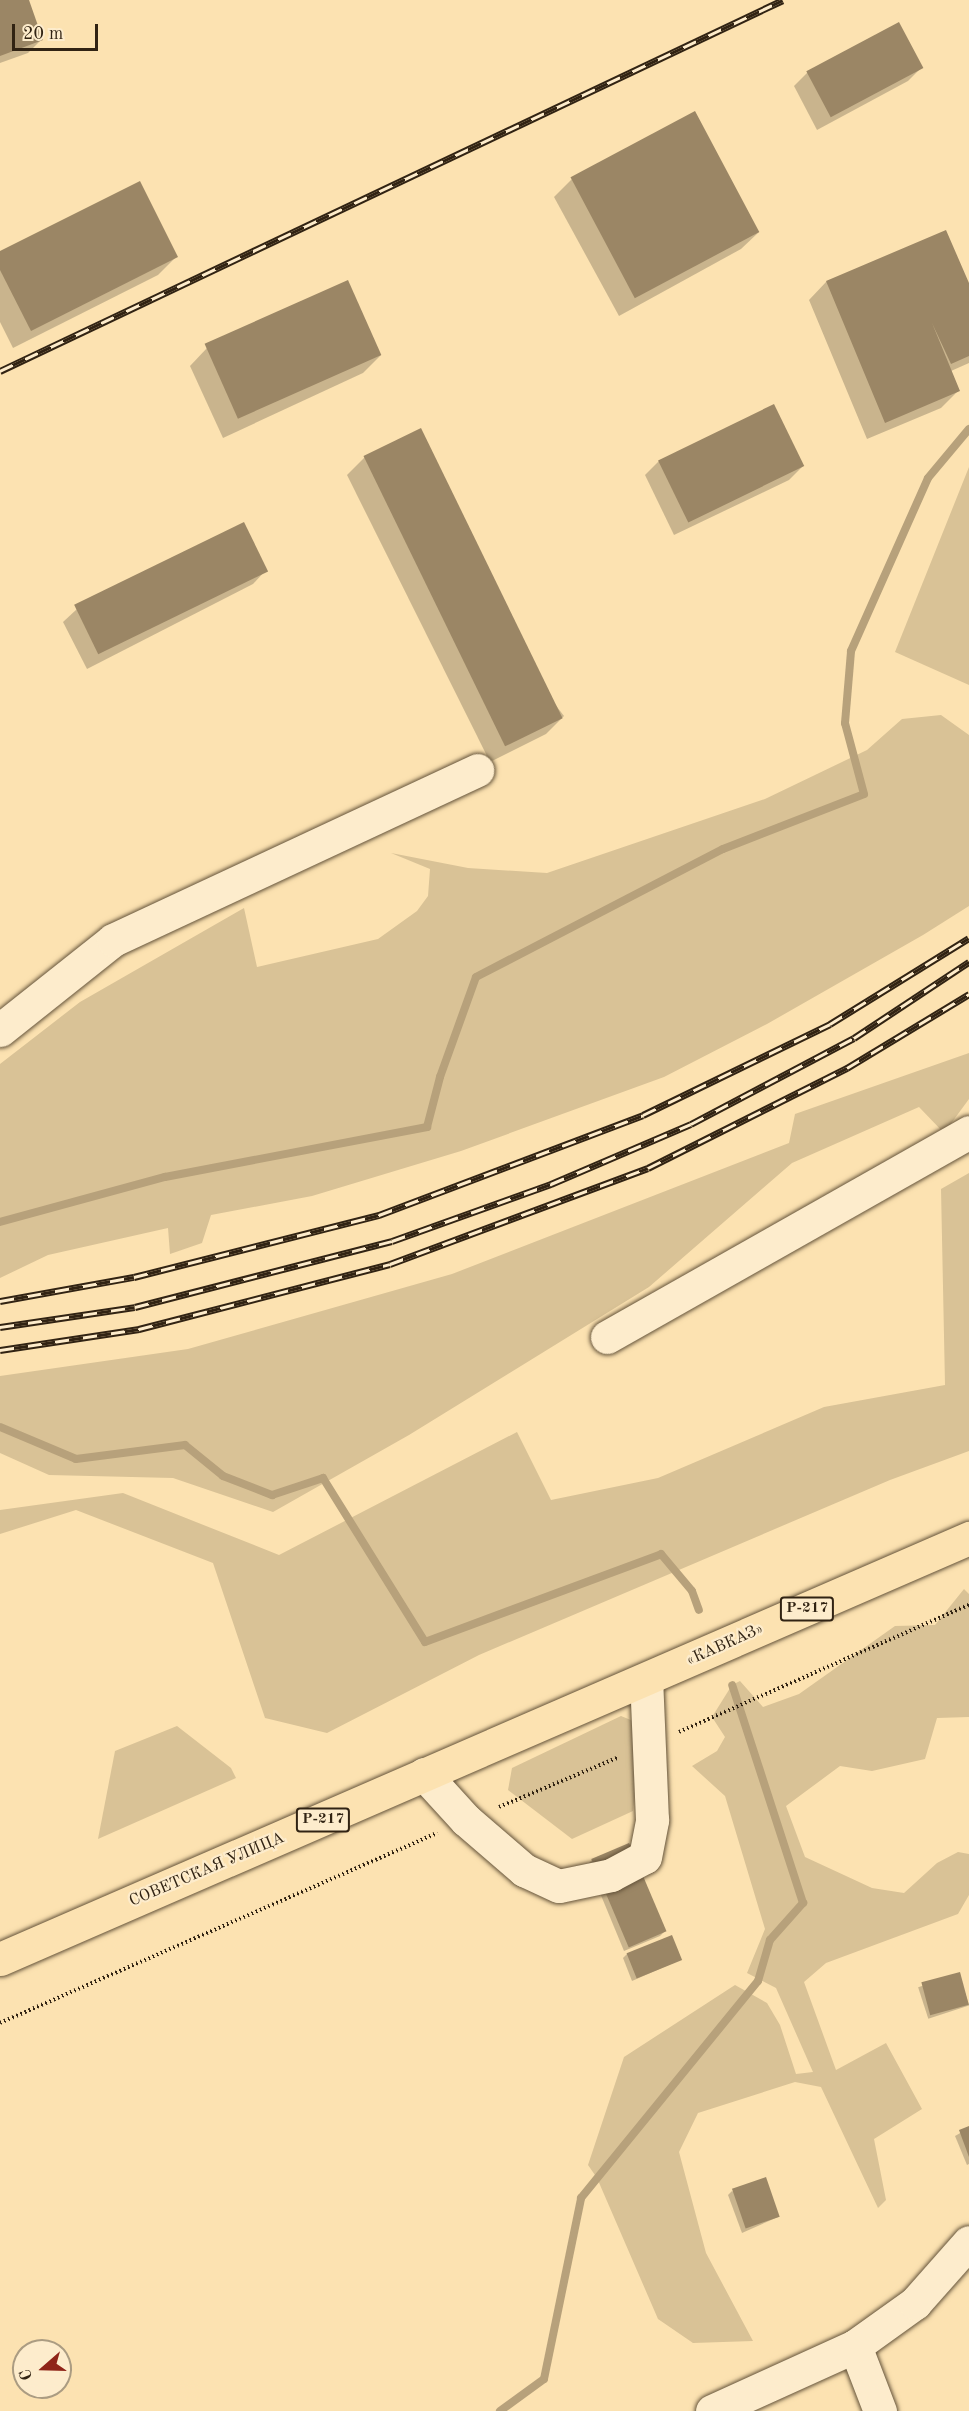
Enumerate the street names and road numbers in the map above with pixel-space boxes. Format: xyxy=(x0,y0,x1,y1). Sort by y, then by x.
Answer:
road number: Р-217 xyxy=(778,1597,836,1621)
street label: «КАВКАЗ» xyxy=(683,1619,767,1671)
road number: Р-217 xyxy=(294,1808,352,1832)
street label: СОВЕТСКАЯ УЛИЦА xyxy=(126,1829,288,1911)

